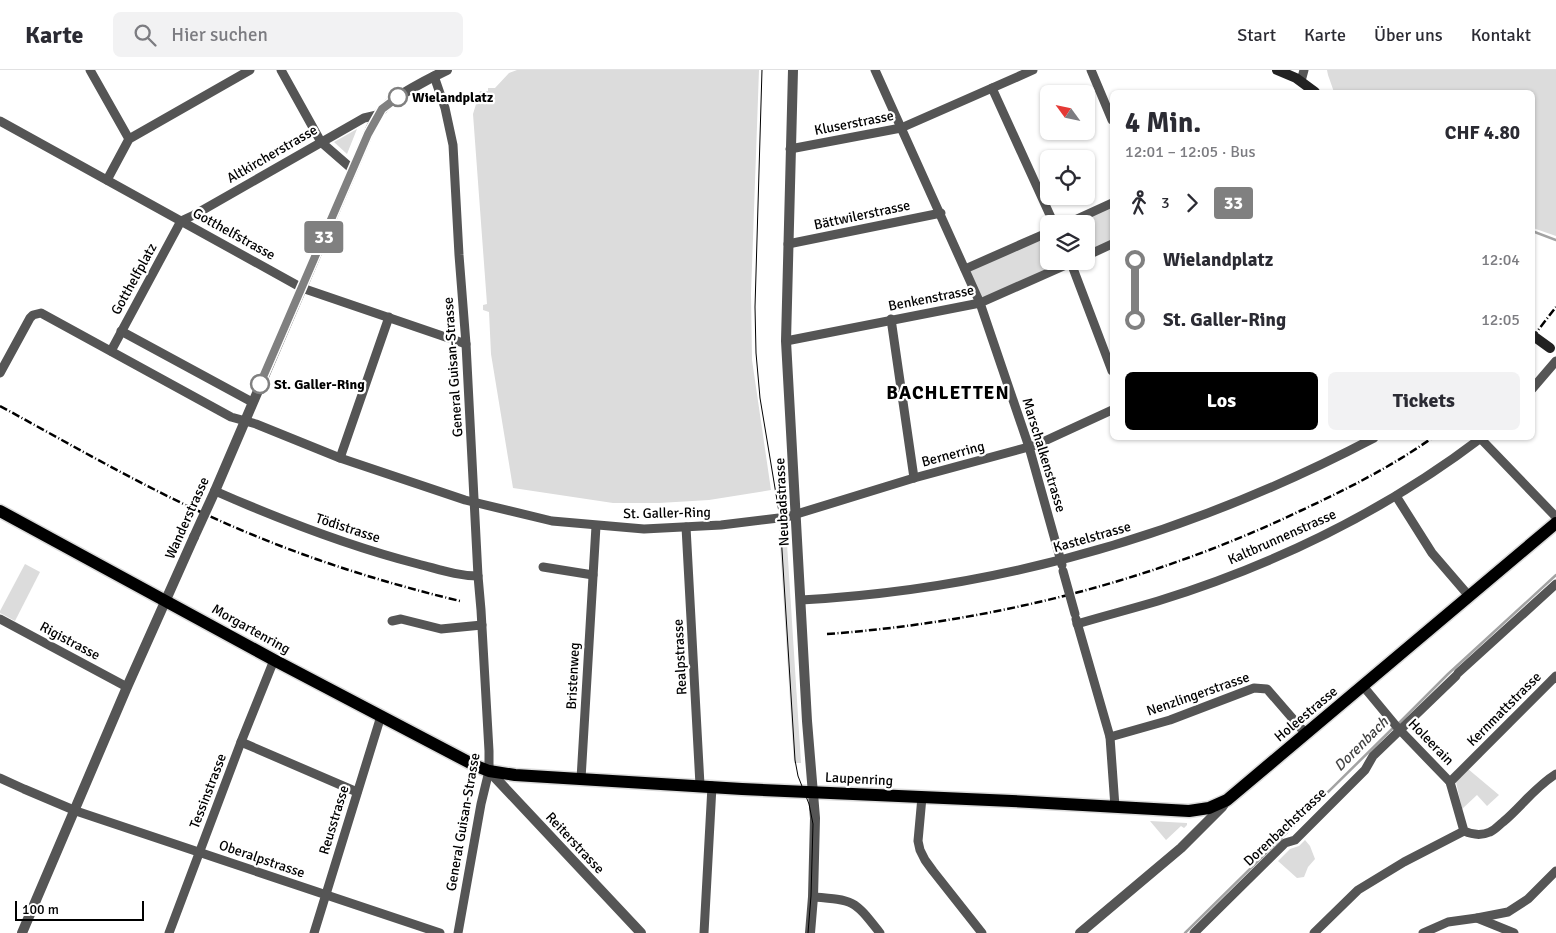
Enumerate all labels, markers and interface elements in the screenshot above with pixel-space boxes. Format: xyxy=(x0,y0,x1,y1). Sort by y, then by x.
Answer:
search box xyxy=(113,12,463,57)
text: Karte xyxy=(25,20,83,50)
icon: search xyxy=(131,21,159,49)
text: Hier suchen xyxy=(171,23,268,47)
text: Start xyxy=(1237,24,1276,46)
text: Karte xyxy=(1304,24,1346,46)
text: Über uns xyxy=(1374,24,1443,46)
text: Kontakt xyxy=(1471,24,1531,46)
north arrow xyxy=(1040,85,1095,140)
map controls xyxy=(1040,85,1095,270)
marker: Wielandplatz xyxy=(388,87,408,107)
place label: Wielandplatz xyxy=(412,89,493,106)
text: 4 Min. xyxy=(1125,106,1201,140)
street label: Kluserstrasse xyxy=(813,107,895,139)
street label: Altkircherstrasse xyxy=(224,121,320,187)
text: CHF 4.80 xyxy=(1445,121,1520,145)
text: 12:01 – 12:05 · Bus xyxy=(1125,142,1256,162)
button: locate xyxy=(1040,150,1095,205)
icon: walk xyxy=(1125,189,1153,217)
icon: forward xyxy=(1178,189,1206,217)
text: 33 xyxy=(1224,192,1243,214)
text: 3 xyxy=(1161,193,1170,213)
street label: Bättwilerstrasse xyxy=(812,196,912,234)
street label: Gotthelfstrasse xyxy=(190,204,278,264)
button: layers xyxy=(1040,215,1095,270)
line badge: 33 xyxy=(302,221,346,253)
text: 33 xyxy=(314,226,334,248)
street label: Gotthelfplatz xyxy=(107,240,161,318)
text: Wielandplatz xyxy=(1163,248,1273,272)
text: 12:04 xyxy=(1481,250,1520,270)
street label: Benkenstrasse xyxy=(887,281,975,315)
street label: General Guisan-Strasse xyxy=(440,296,466,438)
text: St. Galler-Ring xyxy=(1163,308,1286,332)
text: 12:05 xyxy=(1481,310,1520,330)
button: Los xyxy=(1125,372,1318,430)
button: Tickets xyxy=(1328,372,1520,430)
marker: St. Galler-Ring xyxy=(250,374,270,394)
place label: St. Galler-Ring xyxy=(274,376,365,393)
district label: BACHLETTEN xyxy=(886,381,1010,405)
street label: Marschalkenstrasse xyxy=(1018,396,1070,514)
street label: Bernerring xyxy=(920,437,986,471)
street label: Neubadstrasse xyxy=(771,457,793,547)
street label: Wanderstrasse xyxy=(161,474,213,562)
street label: St. Galler-Ring xyxy=(623,504,711,522)
street label: Kaltbrunnenstrasse xyxy=(1225,505,1339,569)
street label: Tödistrasse xyxy=(313,510,383,546)
street label: Kastelstrasse xyxy=(1051,518,1133,556)
street label: Morgartenring xyxy=(209,600,293,658)
street label: Rigistrasse xyxy=(37,618,103,664)
street label: Realpstrasse xyxy=(670,618,690,696)
street label: Bristenweg xyxy=(563,642,583,710)
street label: Nenzlingerstrasse xyxy=(1144,668,1252,720)
street label: Kernmattstrasse xyxy=(1463,668,1545,750)
street label: Holeestrasse xyxy=(1271,683,1341,745)
water label: Dorenbach xyxy=(1330,713,1392,775)
street label: Holeerain xyxy=(1405,715,1457,769)
street label: Tessinstrasse xyxy=(186,751,230,831)
street label: General Guisan-Strasse xyxy=(442,751,484,893)
street label: Laupenring xyxy=(824,769,894,789)
street label: Reusstrasse xyxy=(315,783,353,857)
street label: Dorenbachstrasse xyxy=(1240,784,1330,870)
street label: Reiterstrasse xyxy=(542,809,608,877)
street label: Oberalpstrasse xyxy=(217,836,307,882)
scale bar xyxy=(15,898,144,921)
text: 100 m xyxy=(22,901,59,918)

